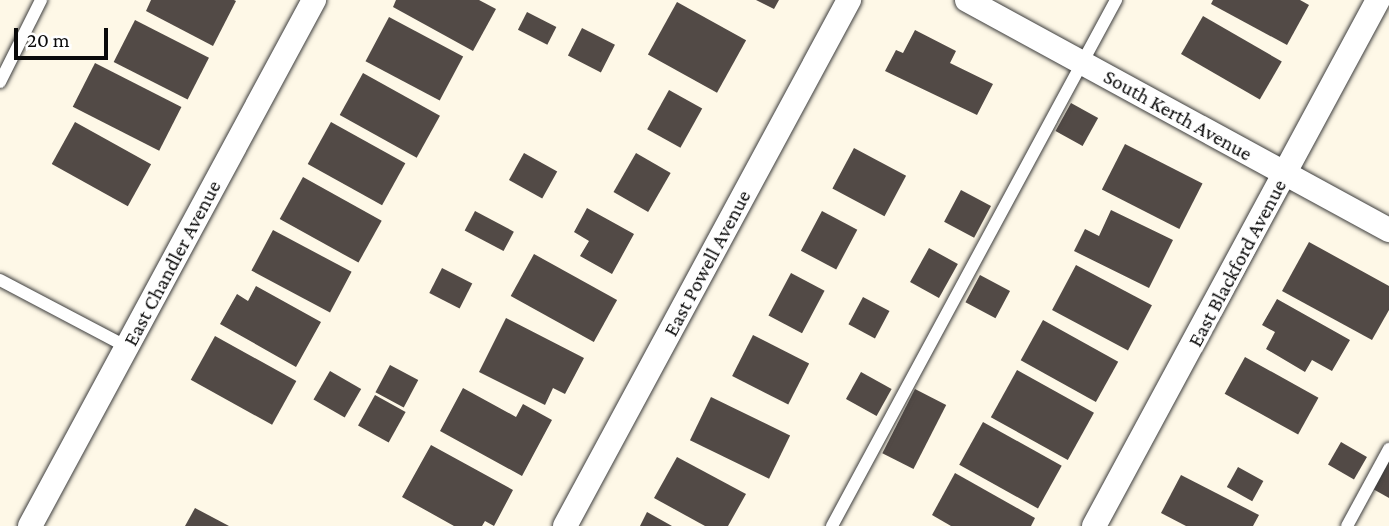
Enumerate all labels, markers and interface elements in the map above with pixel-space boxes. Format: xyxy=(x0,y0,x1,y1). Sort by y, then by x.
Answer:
scale bar xyxy=(18,14,112,58)
text: 20 m xyxy=(27,28,70,52)
street label: South Kerth Avenue xyxy=(1099,64,1257,166)
street label: East Blackford Avenue xyxy=(1182,175,1292,351)
street label: East Chandler Avenue xyxy=(118,176,226,350)
street label: East Powell Avenue xyxy=(658,186,756,340)

